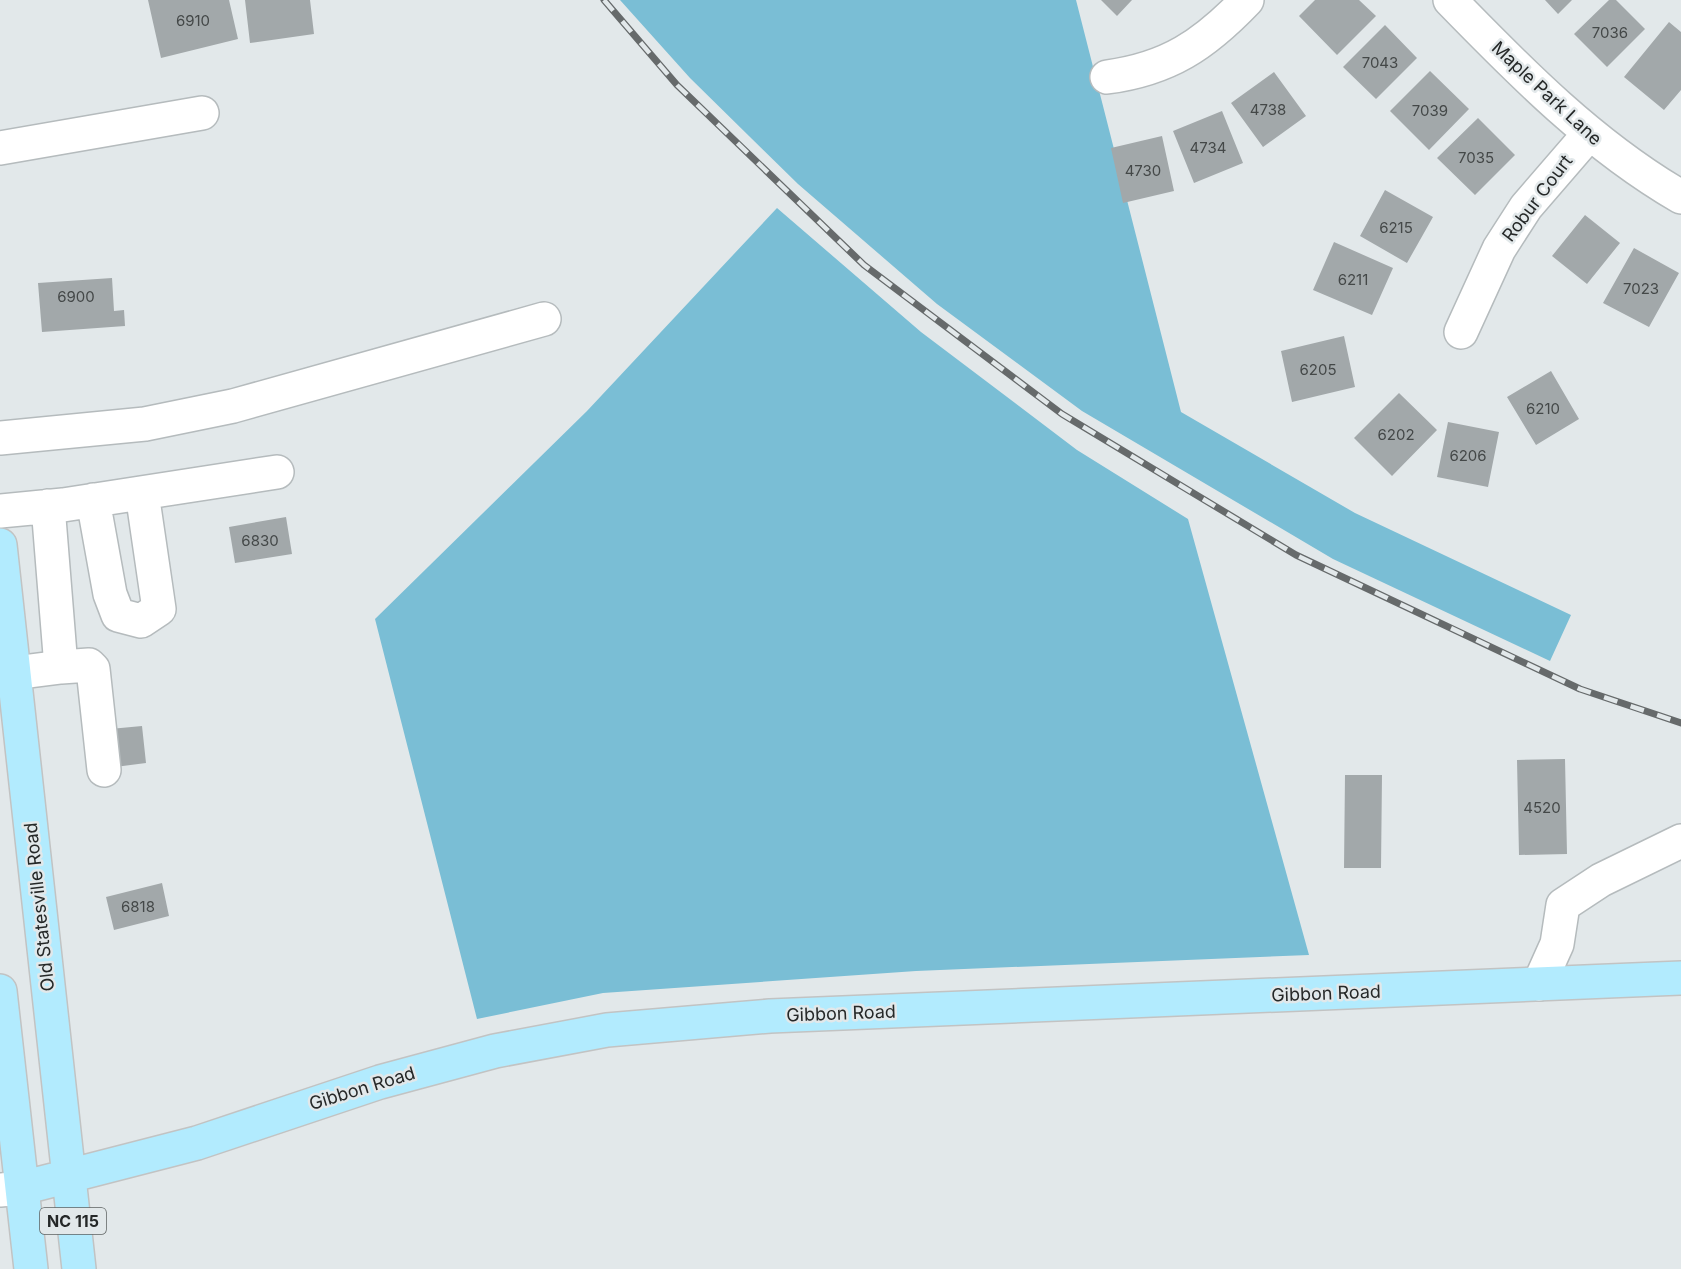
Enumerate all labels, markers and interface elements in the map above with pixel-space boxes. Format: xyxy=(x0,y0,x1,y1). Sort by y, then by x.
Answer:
house number: 6910 xyxy=(176,11,210,30)
house number: 7036 xyxy=(1592,23,1628,42)
street label: Maple Park Lane xyxy=(1488,37,1606,149)
house number: 7043 xyxy=(1362,53,1398,72)
house number: 4738 xyxy=(1250,100,1286,119)
house number: 7039 xyxy=(1412,101,1448,120)
house number: 4734 xyxy=(1190,138,1226,157)
house number: 7035 xyxy=(1458,148,1494,167)
street label: Robur Court xyxy=(1498,150,1576,246)
house number: 4730 xyxy=(1125,161,1161,180)
house number: 6215 xyxy=(1379,218,1413,237)
house number: 6211 xyxy=(1338,270,1368,289)
house number: 7023 xyxy=(1623,279,1659,298)
house number: 6900 xyxy=(57,287,95,306)
house number: 6205 xyxy=(1299,360,1337,379)
house number: 6210 xyxy=(1526,399,1560,418)
house number: 6202 xyxy=(1377,425,1415,444)
house number: 6206 xyxy=(1449,446,1487,465)
house number: 6830 xyxy=(241,531,279,550)
house number: 4520 xyxy=(1523,798,1561,817)
street label: Old Statesville Road xyxy=(20,822,58,992)
house number: 6818 xyxy=(121,897,155,916)
street label: Gibbon Road xyxy=(1271,981,1381,1005)
street label: Gibbon Road xyxy=(786,1001,896,1025)
street label: Gibbon Road xyxy=(306,1062,418,1114)
road number: NC 115 xyxy=(40,1208,106,1234)

